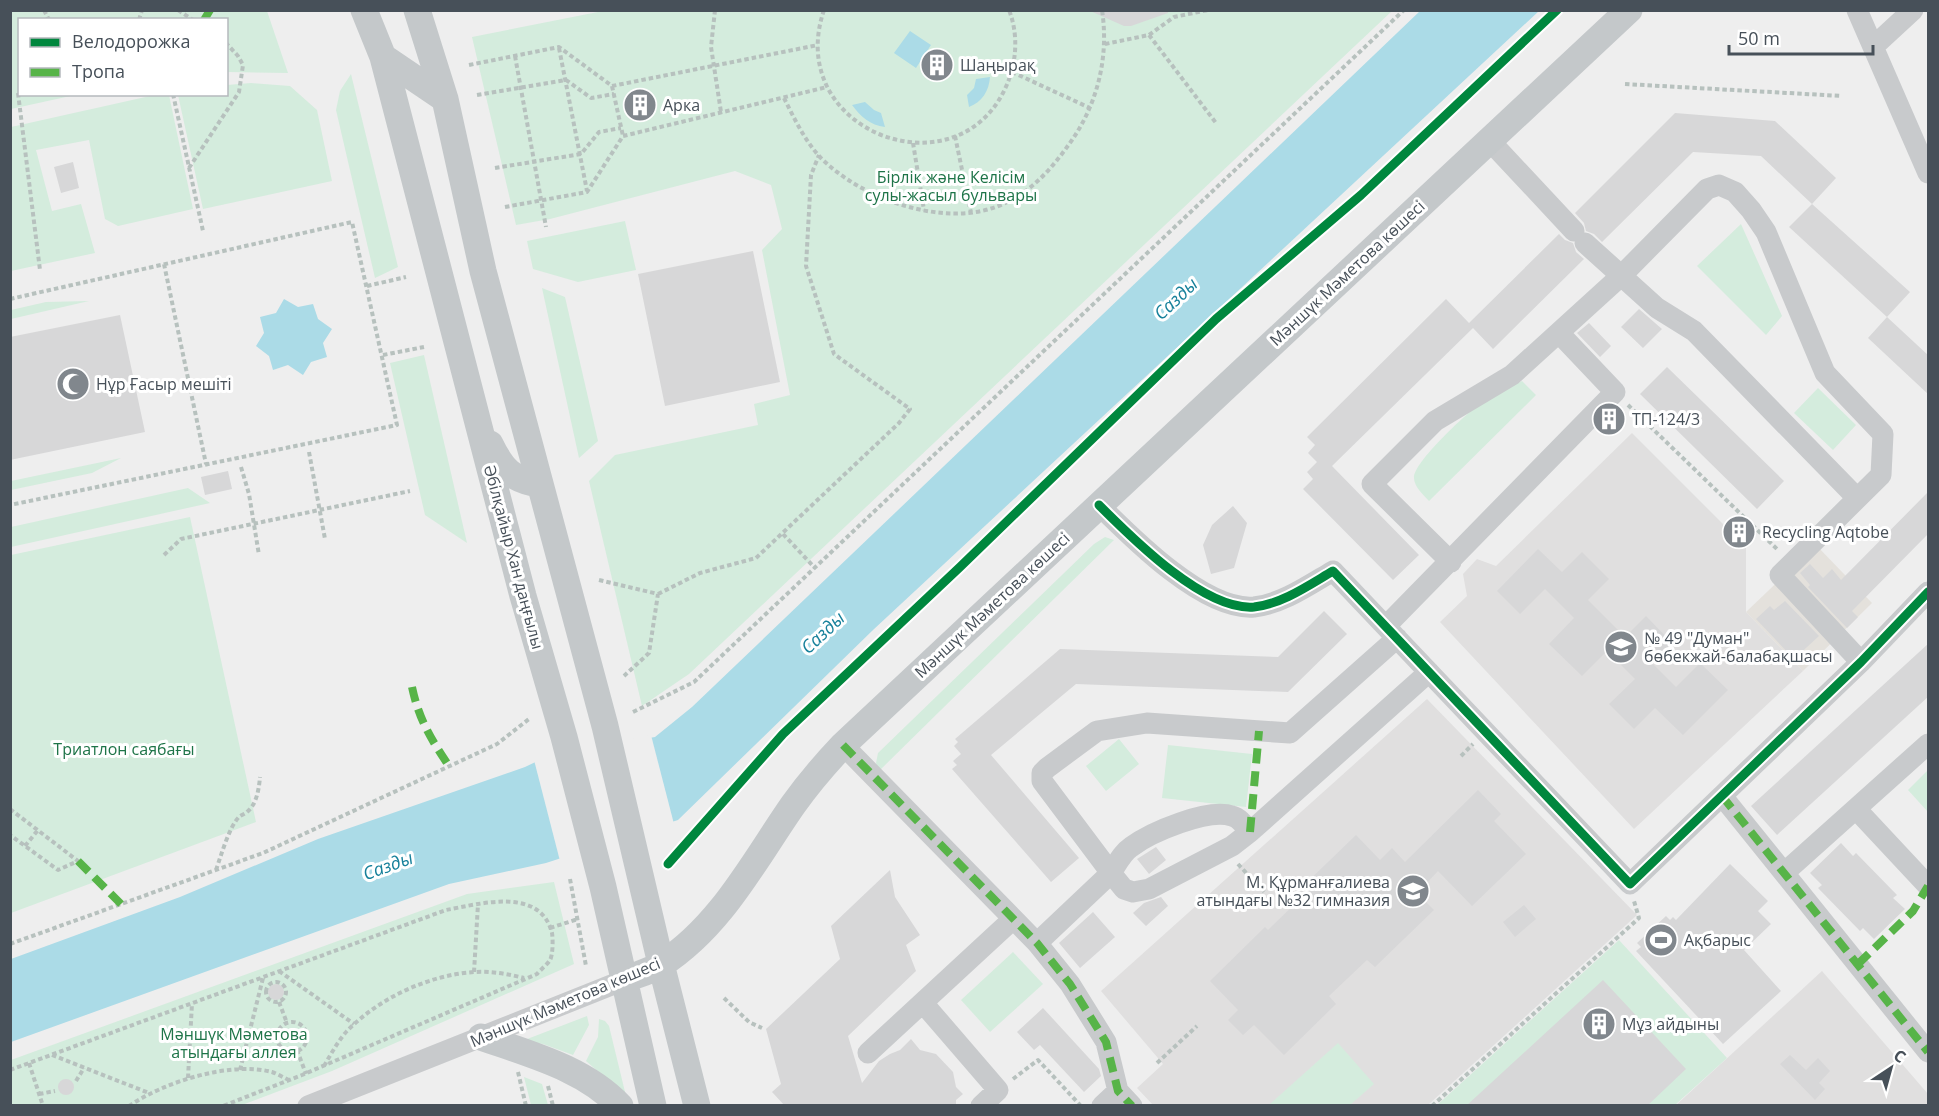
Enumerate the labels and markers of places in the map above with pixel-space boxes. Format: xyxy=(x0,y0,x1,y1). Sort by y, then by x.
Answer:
building icon: Шаңырақ xyxy=(919,47,955,83)
place label: Шаңырақ xyxy=(960,54,1036,76)
building icon: Арка xyxy=(622,87,658,123)
place label: Арка xyxy=(663,94,700,116)
mosque icon: Нұр Ғасыр мешіті xyxy=(55,366,91,402)
place label: Нұр Ғасыр мешіті xyxy=(96,373,231,395)
building icon: ТП-124/3 xyxy=(1591,401,1627,437)
place label: ТП-124/3 xyxy=(1632,408,1700,430)
building icon: Recycling Aqtobe xyxy=(1721,514,1757,550)
place label: Recycling Aqtobe xyxy=(1762,521,1889,543)
place label: № 49 "Думан" бөбекжай-балабақшасы xyxy=(1644,627,1833,667)
school or university icon: № 49 "Думан" бөбекжай-балабақшасы xyxy=(1603,629,1639,665)
place label: М. Құрманғалиева атындағы №32 гимназия xyxy=(1196,871,1390,911)
school or university icon: М. Құрманғалиева атындағы №32 гимназия xyxy=(1395,873,1431,909)
sports icon: Ақбарыс xyxy=(1643,922,1679,958)
place label: Ақбарыс xyxy=(1684,929,1751,951)
building icon: Мұз айдыны xyxy=(1581,1006,1617,1042)
place label: Мұз айдыны xyxy=(1622,1013,1719,1035)

